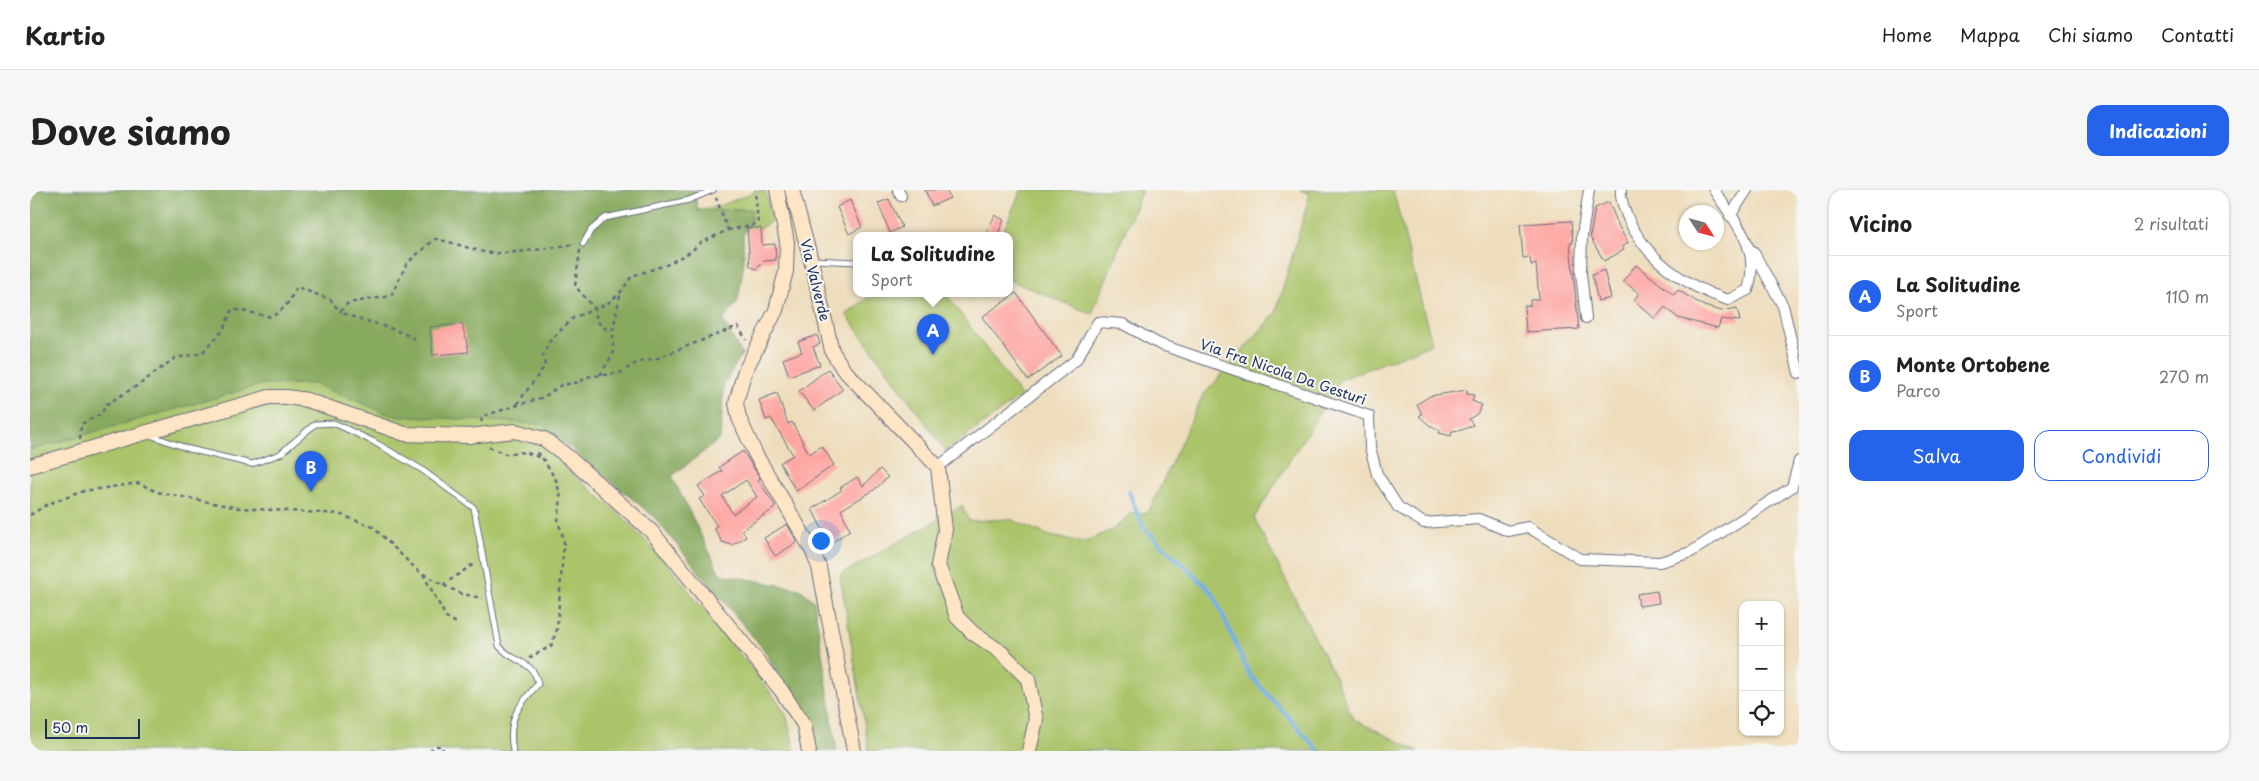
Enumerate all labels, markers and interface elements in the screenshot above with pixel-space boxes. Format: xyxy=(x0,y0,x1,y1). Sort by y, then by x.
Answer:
text: Kartio xyxy=(25,17,105,53)
text: Home xyxy=(1882,21,1932,48)
text: Mappa xyxy=(1960,21,2020,48)
text: Chi siamo xyxy=(2048,21,2133,48)
text: Contatti xyxy=(2161,21,2234,48)
text: Dove siamo xyxy=(30,104,231,157)
button: Indicazioni xyxy=(2087,105,2229,156)
north arrow xyxy=(1679,205,1724,250)
text: Vicino xyxy=(1849,207,1912,239)
text: 2 risultati xyxy=(2134,211,2209,235)
popup xyxy=(853,232,1013,297)
street label: Via Valverde xyxy=(795,237,836,323)
text: La Solitudine xyxy=(871,239,995,267)
text: Sport xyxy=(871,267,912,291)
text: La Solitudine xyxy=(1896,270,2020,298)
text: A xyxy=(1859,284,1871,308)
text: 110 m xyxy=(2166,284,2209,308)
text: Sport xyxy=(1896,298,1938,322)
pin: A xyxy=(917,314,949,355)
street label: Via Fra Nicola Da Gesturi xyxy=(1197,333,1369,410)
text: Monte Ortobene xyxy=(1896,350,2050,378)
text: B xyxy=(1860,364,1870,388)
text: 270 m xyxy=(2159,364,2209,388)
text: Parco xyxy=(1896,378,1940,402)
button: Salva xyxy=(1849,430,2024,481)
button: Condividi xyxy=(2034,430,2209,481)
pin: B xyxy=(295,451,327,492)
your location xyxy=(808,528,834,554)
map controls xyxy=(1739,601,1784,736)
button: + xyxy=(1739,601,1784,646)
button: − xyxy=(1739,646,1784,691)
button: locate xyxy=(1739,691,1784,736)
scale bar xyxy=(45,716,140,739)
text: 50 m xyxy=(52,717,88,738)

